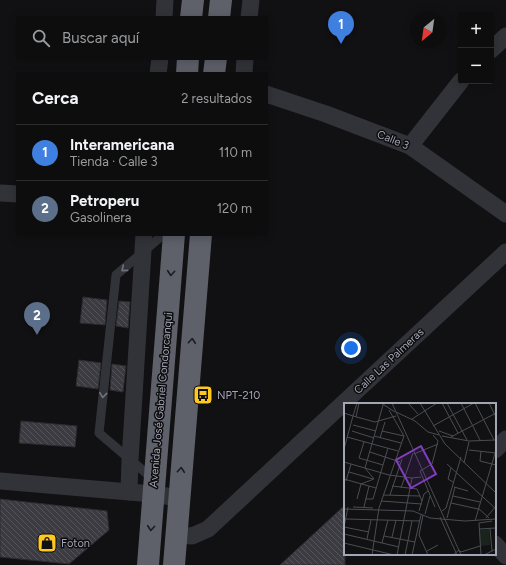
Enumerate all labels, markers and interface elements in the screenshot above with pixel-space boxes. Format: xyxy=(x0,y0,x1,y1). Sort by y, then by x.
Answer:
pin: 1 xyxy=(328,11,354,44)
north arrow xyxy=(410,12,446,48)
map controls xyxy=(458,12,494,84)
button: + xyxy=(458,12,494,48)
search box xyxy=(16,16,268,60)
icon: search xyxy=(30,27,52,49)
text: Buscar aquí xyxy=(62,29,139,47)
button: − xyxy=(458,48,494,84)
text: Cerca xyxy=(32,88,79,108)
text: 2 resultados xyxy=(181,91,252,106)
street label: Calle 3 xyxy=(375,128,411,152)
text: Interamericana xyxy=(70,136,174,154)
text: 1 xyxy=(42,145,48,160)
text: 110 m xyxy=(219,145,252,160)
text: Tienda · Calle 3 xyxy=(70,154,158,169)
text: Petroperu xyxy=(70,192,139,210)
text: 2 xyxy=(41,201,49,216)
text: 120 m xyxy=(217,201,252,216)
text: Gasolinera xyxy=(70,210,131,225)
one-way arrow xyxy=(121,264,128,271)
one-way arrow xyxy=(167,270,176,276)
pin: 2 xyxy=(24,302,50,335)
street label: Avenida José Gabriel Condorcanqui xyxy=(147,312,175,488)
street label: Calle Las Palmeras xyxy=(352,325,426,397)
one-way arrow xyxy=(188,338,197,344)
your location xyxy=(341,338,361,358)
bus stop icon: NPT-210 xyxy=(192,384,214,406)
place label: NPT-210 xyxy=(217,389,260,402)
one-way arrow xyxy=(99,392,108,398)
inset map xyxy=(344,403,496,555)
one-way arrow xyxy=(177,467,186,473)
one-way arrow xyxy=(146,525,155,531)
shop icon: Foton xyxy=(36,532,58,554)
place label: Foton xyxy=(61,537,90,550)

